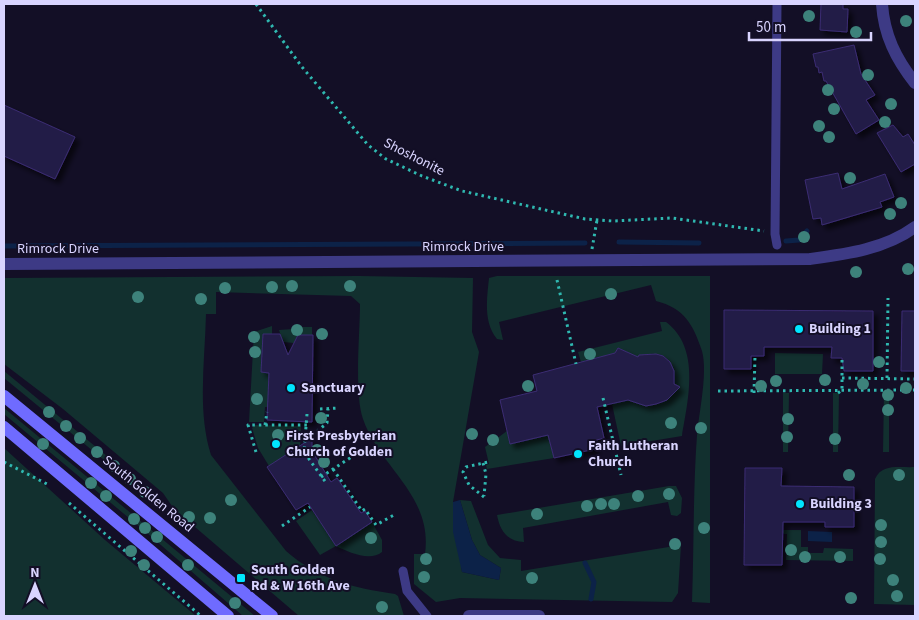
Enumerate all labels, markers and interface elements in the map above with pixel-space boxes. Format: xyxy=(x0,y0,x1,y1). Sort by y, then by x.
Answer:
scale bar xyxy=(749,10,872,42)
text: 50 m xyxy=(756,17,786,38)
street label: Shoshonite xyxy=(380,133,448,181)
street label: Rimrock Drive xyxy=(422,237,504,257)
street label: Rimrock Drive xyxy=(17,239,99,259)
place label: Building 1 xyxy=(809,319,871,339)
marker: Building 1 xyxy=(793,323,805,335)
place label: Sanctuary xyxy=(301,378,365,398)
marker: Sanctuary xyxy=(285,382,297,394)
place label: First Presbyterian Church of Golden xyxy=(286,426,396,462)
place label: Faith Lutheran Church xyxy=(588,436,678,472)
marker: First Presbyterian Church of Golden xyxy=(270,438,282,450)
marker: Faith Lutheran Church xyxy=(572,448,584,460)
street label: South Golden Road xyxy=(98,451,198,537)
place label: Building 3 xyxy=(810,494,872,514)
marker: Building 3 xyxy=(794,498,806,510)
north arrow xyxy=(10,560,60,610)
place label: South Golden Rd & W 16th Ave xyxy=(251,560,350,596)
text: N xyxy=(30,563,40,583)
marker: South Golden Rd & W 16th Ave xyxy=(235,572,247,584)

